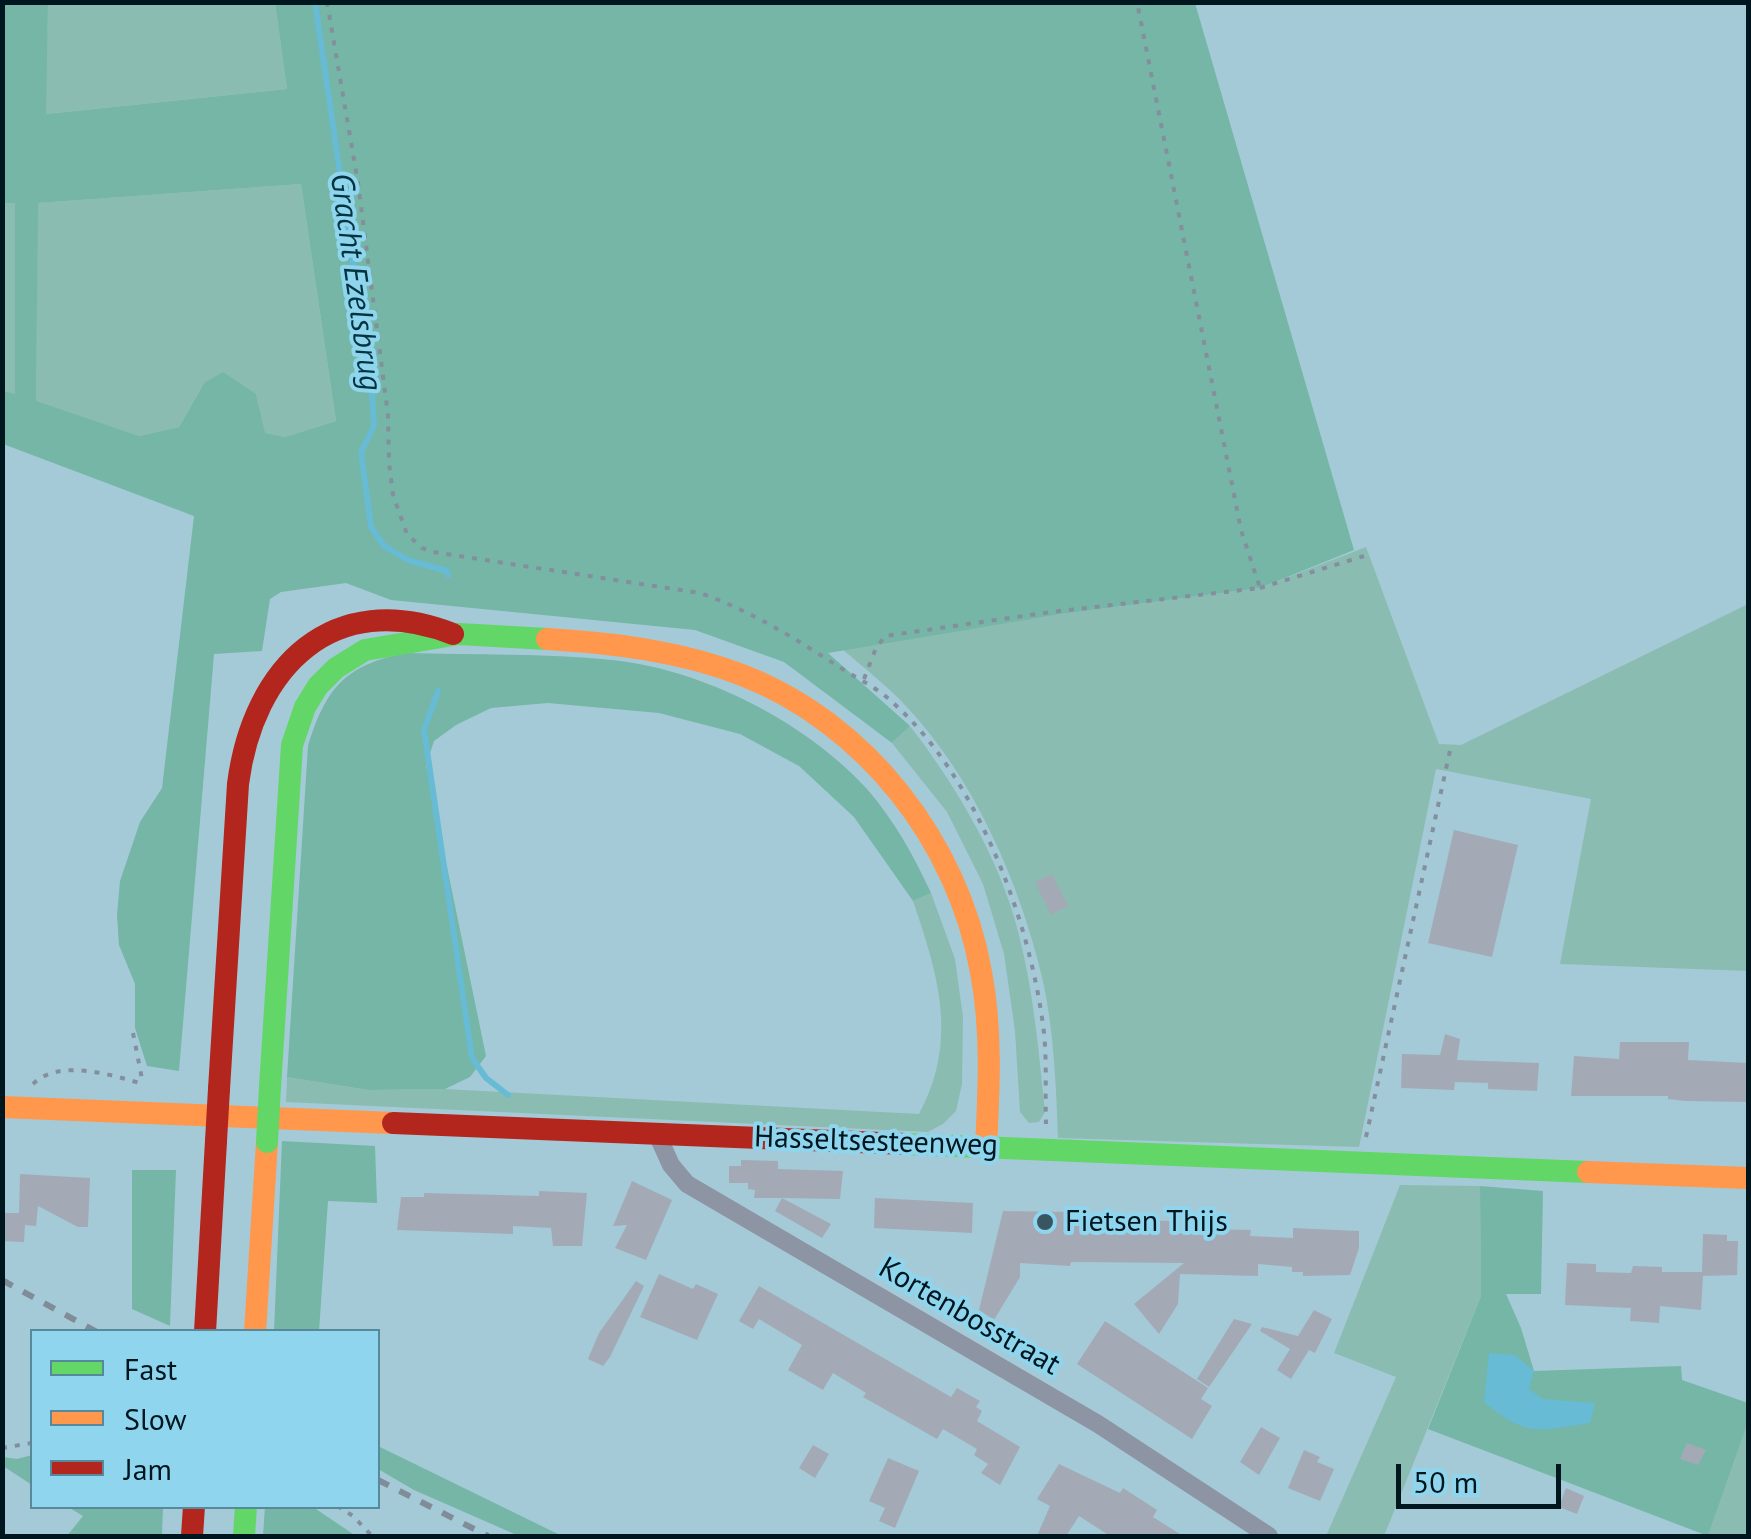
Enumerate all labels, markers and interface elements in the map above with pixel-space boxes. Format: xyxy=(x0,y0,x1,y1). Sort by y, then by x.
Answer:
water label: Gracht Ezelsbrug xyxy=(321,171,389,393)
street label: Hasseltsesteenweg xyxy=(753,1120,999,1164)
place label: Fietsen Thijs xyxy=(1065,1204,1228,1240)
marker: Fietsen Thijs xyxy=(1034,1211,1056,1233)
street label: Kortenbosstraat xyxy=(872,1251,1066,1383)
legend xyxy=(30,1329,380,1509)
text: Fast xyxy=(124,1349,177,1388)
text: Slow xyxy=(124,1399,187,1438)
scale bar xyxy=(1401,1444,1566,1506)
text: Jam xyxy=(124,1449,172,1488)
text: 50 m xyxy=(1413,1462,1478,1501)

